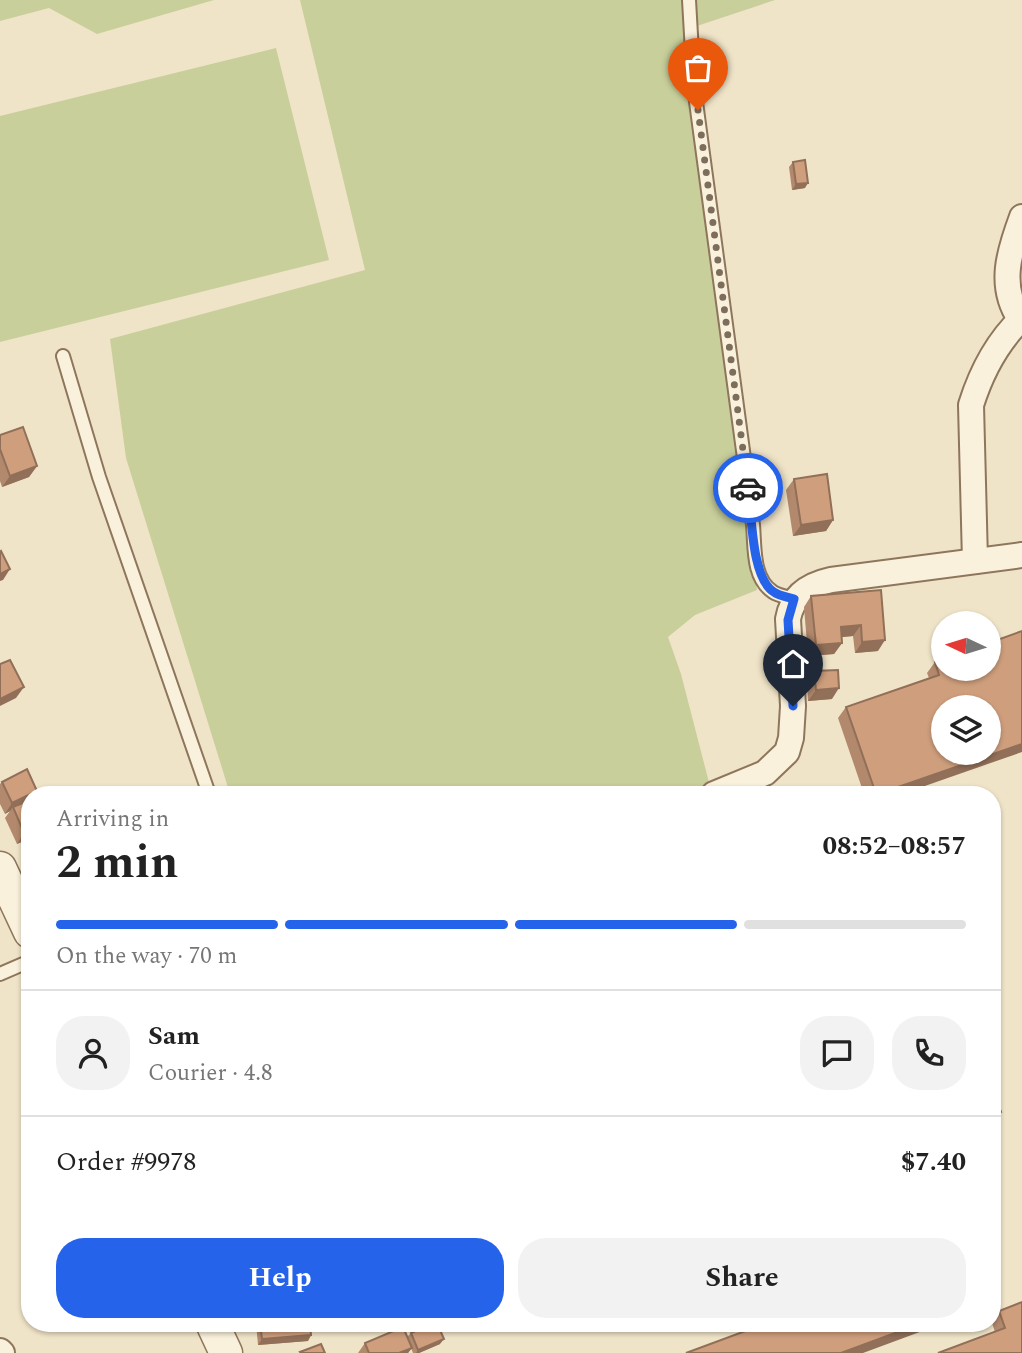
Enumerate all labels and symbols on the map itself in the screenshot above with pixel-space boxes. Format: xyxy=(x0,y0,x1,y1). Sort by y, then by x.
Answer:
pin xyxy=(668,38,728,110)
courier xyxy=(713,453,783,523)
north arrow xyxy=(931,611,1001,681)
pin xyxy=(763,634,823,706)

